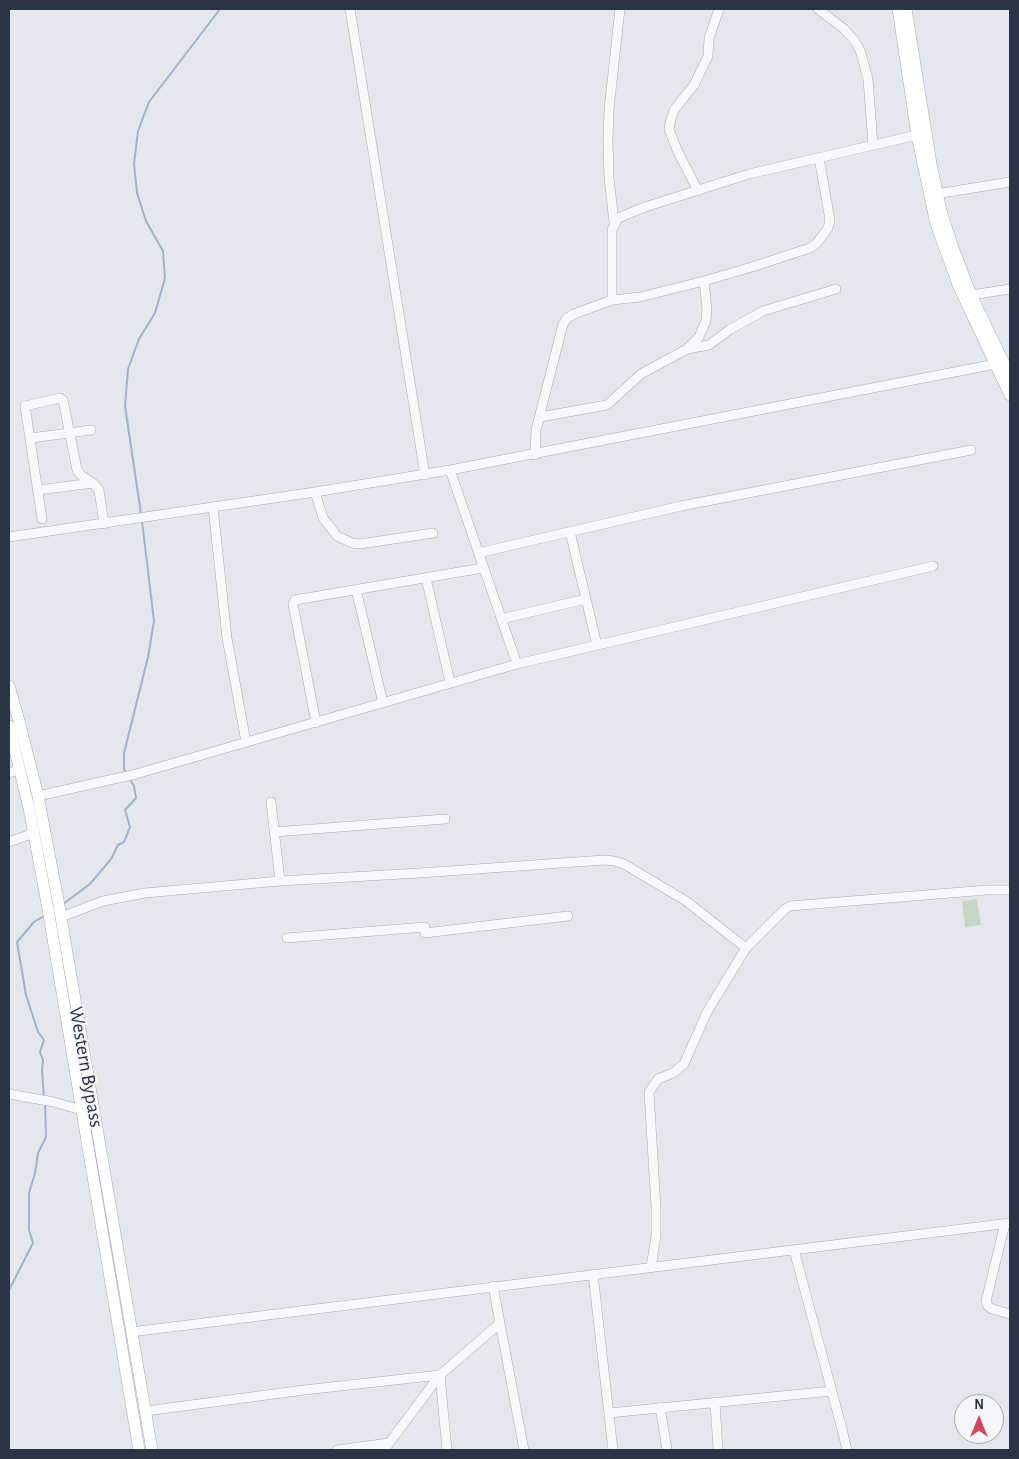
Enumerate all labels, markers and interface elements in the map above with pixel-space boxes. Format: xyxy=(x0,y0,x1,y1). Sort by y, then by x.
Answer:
street label: Western Bypass xyxy=(64,1005,108,1129)
north arrow xyxy=(954,1394,1004,1444)
text: N xyxy=(974,1398,984,1412)

